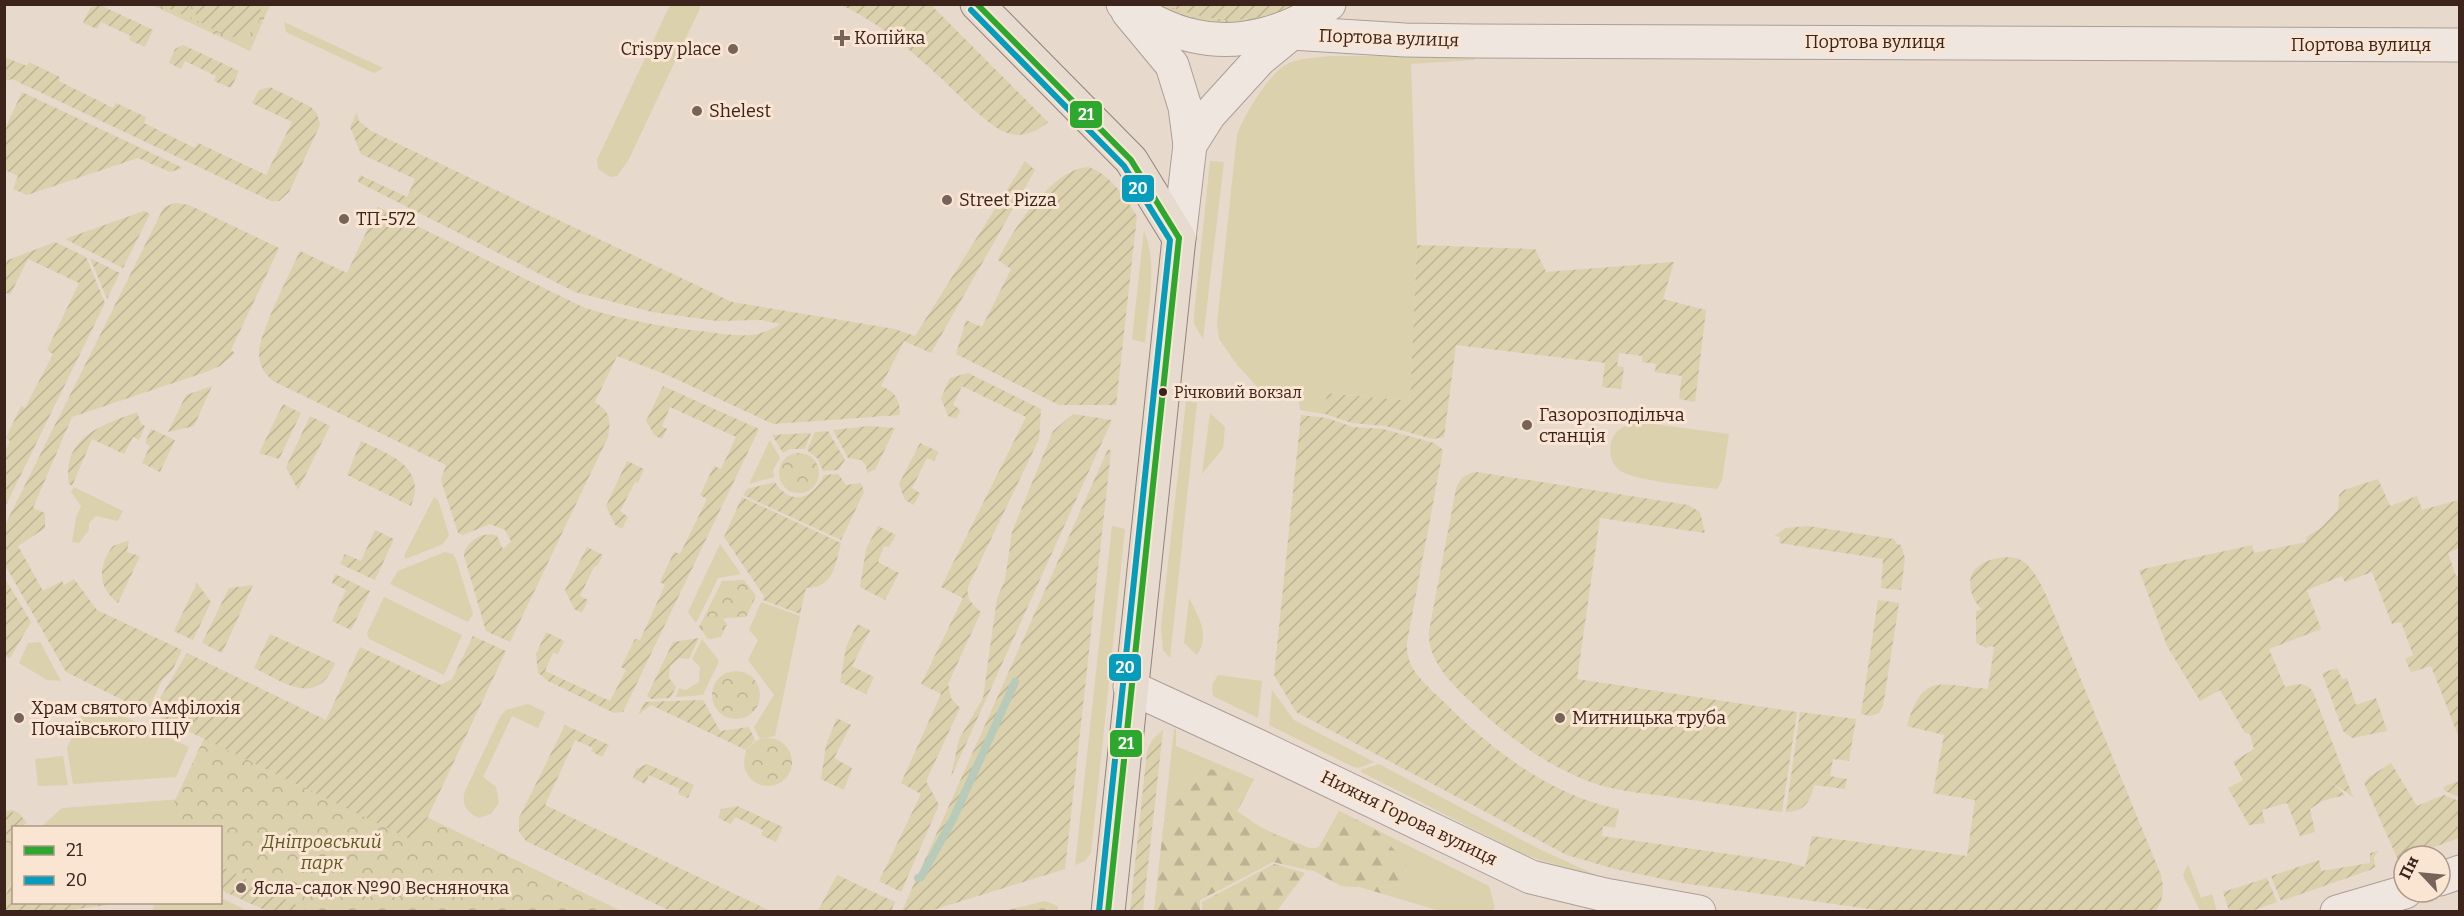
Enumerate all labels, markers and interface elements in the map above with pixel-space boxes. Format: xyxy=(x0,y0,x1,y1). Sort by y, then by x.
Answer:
street label: Портова вулиця xyxy=(1318,25,1460,51)
place label: Копійка xyxy=(854,27,925,49)
marker: Копійка xyxy=(835,31,849,45)
street label: Портова вулиця xyxy=(1805,31,1945,53)
street label: Портова вулиця xyxy=(2291,34,2431,56)
place label: Crispy place xyxy=(620,38,721,60)
marker: Crispy place xyxy=(726,42,740,56)
place label: Shelest xyxy=(709,100,771,122)
line badge: 21 xyxy=(1069,100,1103,129)
marker: Shelest xyxy=(690,104,704,118)
text: 21 xyxy=(1078,105,1094,124)
line badge: 20 xyxy=(1121,174,1155,203)
text: 20 xyxy=(1128,179,1148,198)
place label: Street Pizza xyxy=(959,189,1057,211)
marker: Street Pizza xyxy=(940,193,954,207)
place label: ТП-572 xyxy=(356,208,416,230)
marker: ТП-572 xyxy=(337,212,351,226)
place label: Річковий вокзал xyxy=(1174,383,1302,402)
marker: Річковий вокзал xyxy=(1157,386,1169,398)
place label: Газорозподільча станція xyxy=(1539,404,1685,447)
marker: Газорозподільча станція xyxy=(1520,418,1534,432)
line badge: 20 xyxy=(1108,653,1142,682)
text: 20 xyxy=(1115,658,1135,677)
place label: Храм святого Амфілохія Почаївського ПЦУ xyxy=(31,697,240,740)
place label: Митницька труба xyxy=(1572,707,1726,729)
marker: Храм святого Амфілохія Почаївського ПЦУ xyxy=(12,711,26,725)
marker: Митницька труба xyxy=(1553,711,1567,725)
line badge: 21 xyxy=(1109,729,1143,758)
text: 21 xyxy=(1118,734,1134,753)
street label: Нижня Горова вулиця xyxy=(1317,766,1501,870)
legend xyxy=(12,826,222,904)
park label: Дніпровський парк xyxy=(260,831,382,874)
text: 21 xyxy=(66,839,84,861)
north arrow xyxy=(2392,844,2452,904)
text: Пн xyxy=(2395,853,2423,882)
text: 20 xyxy=(66,869,87,891)
place label: Ясла-садок №90 Весняночка xyxy=(253,877,509,899)
marker: Ясла-садок №90 Весняночка xyxy=(234,881,248,895)

